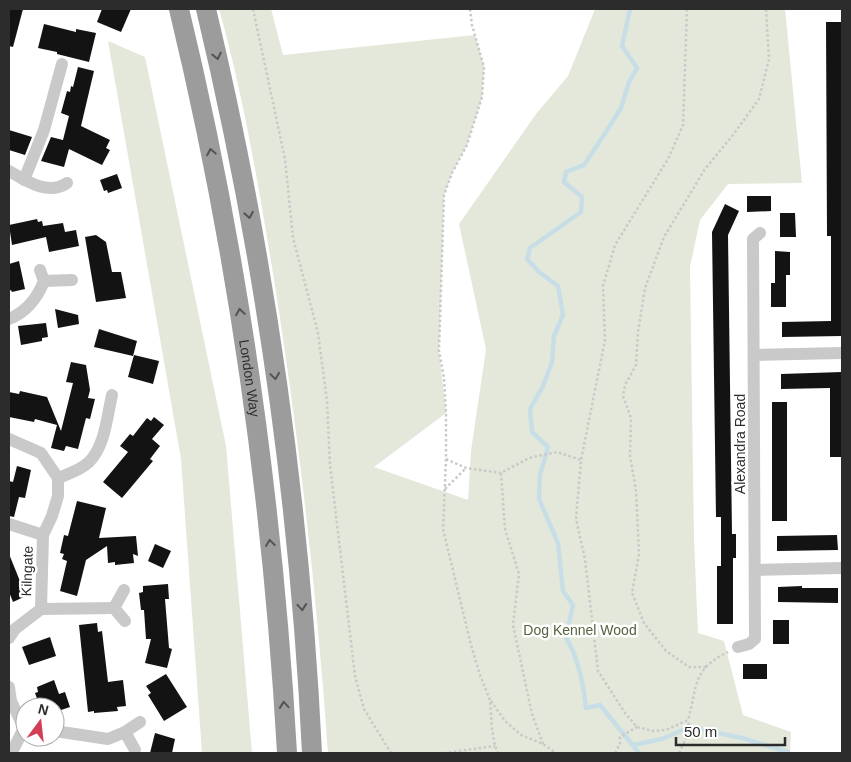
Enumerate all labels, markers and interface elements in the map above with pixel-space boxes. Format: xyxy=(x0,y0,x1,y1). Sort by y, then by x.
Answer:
one-way arrow xyxy=(211,52,222,61)
one-way arrow xyxy=(207,148,217,157)
one-way arrow xyxy=(244,211,254,220)
one-way arrow xyxy=(235,308,245,317)
street label: London Way xyxy=(236,338,263,418)
one-way arrow xyxy=(269,372,279,380)
street label: Alexandra Road xyxy=(732,394,748,494)
one-way arrow xyxy=(265,538,276,546)
street label: Kilngate xyxy=(18,545,36,597)
one-way arrow xyxy=(296,603,307,611)
park label: Dog Kennel Wood xyxy=(523,622,637,638)
north arrow xyxy=(15,697,65,747)
text: N xyxy=(36,700,50,718)
one-way arrow xyxy=(279,700,290,708)
scale bar xyxy=(676,714,785,746)
text: 50 m xyxy=(684,723,717,740)

